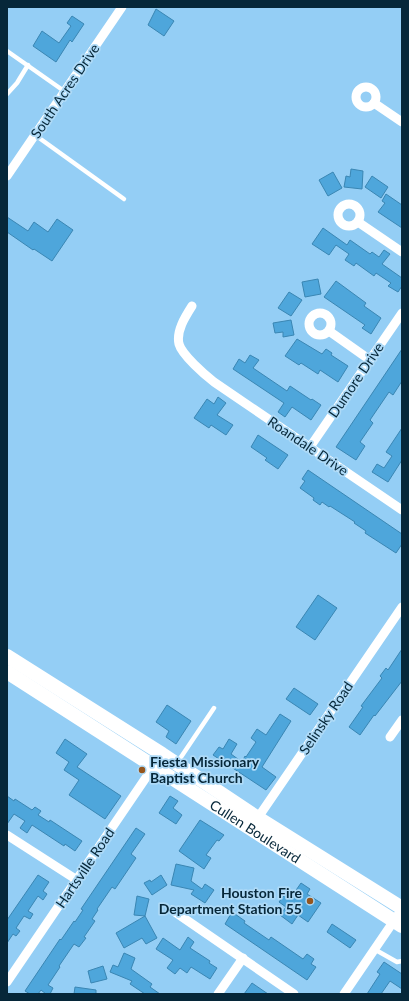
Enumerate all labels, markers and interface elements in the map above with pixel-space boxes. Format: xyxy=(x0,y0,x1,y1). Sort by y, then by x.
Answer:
street label: South Acres Drive xyxy=(27,40,103,141)
street label: Dumore Drive xyxy=(324,339,387,421)
street label: Roandale Drive xyxy=(265,412,352,479)
street label: Selinsky Road xyxy=(295,678,356,757)
place label: Fiesta Missionary Baptist Church xyxy=(150,753,260,786)
marker: Fiesta Missionary Baptist Church xyxy=(137,765,147,775)
street label: Cullen Boulevard xyxy=(207,796,304,867)
street label: Hartsville Road xyxy=(52,825,118,911)
place label: Houston Fire Department Station 55 xyxy=(159,884,303,917)
marker: Houston Fire Department Station 55 xyxy=(305,896,315,906)

